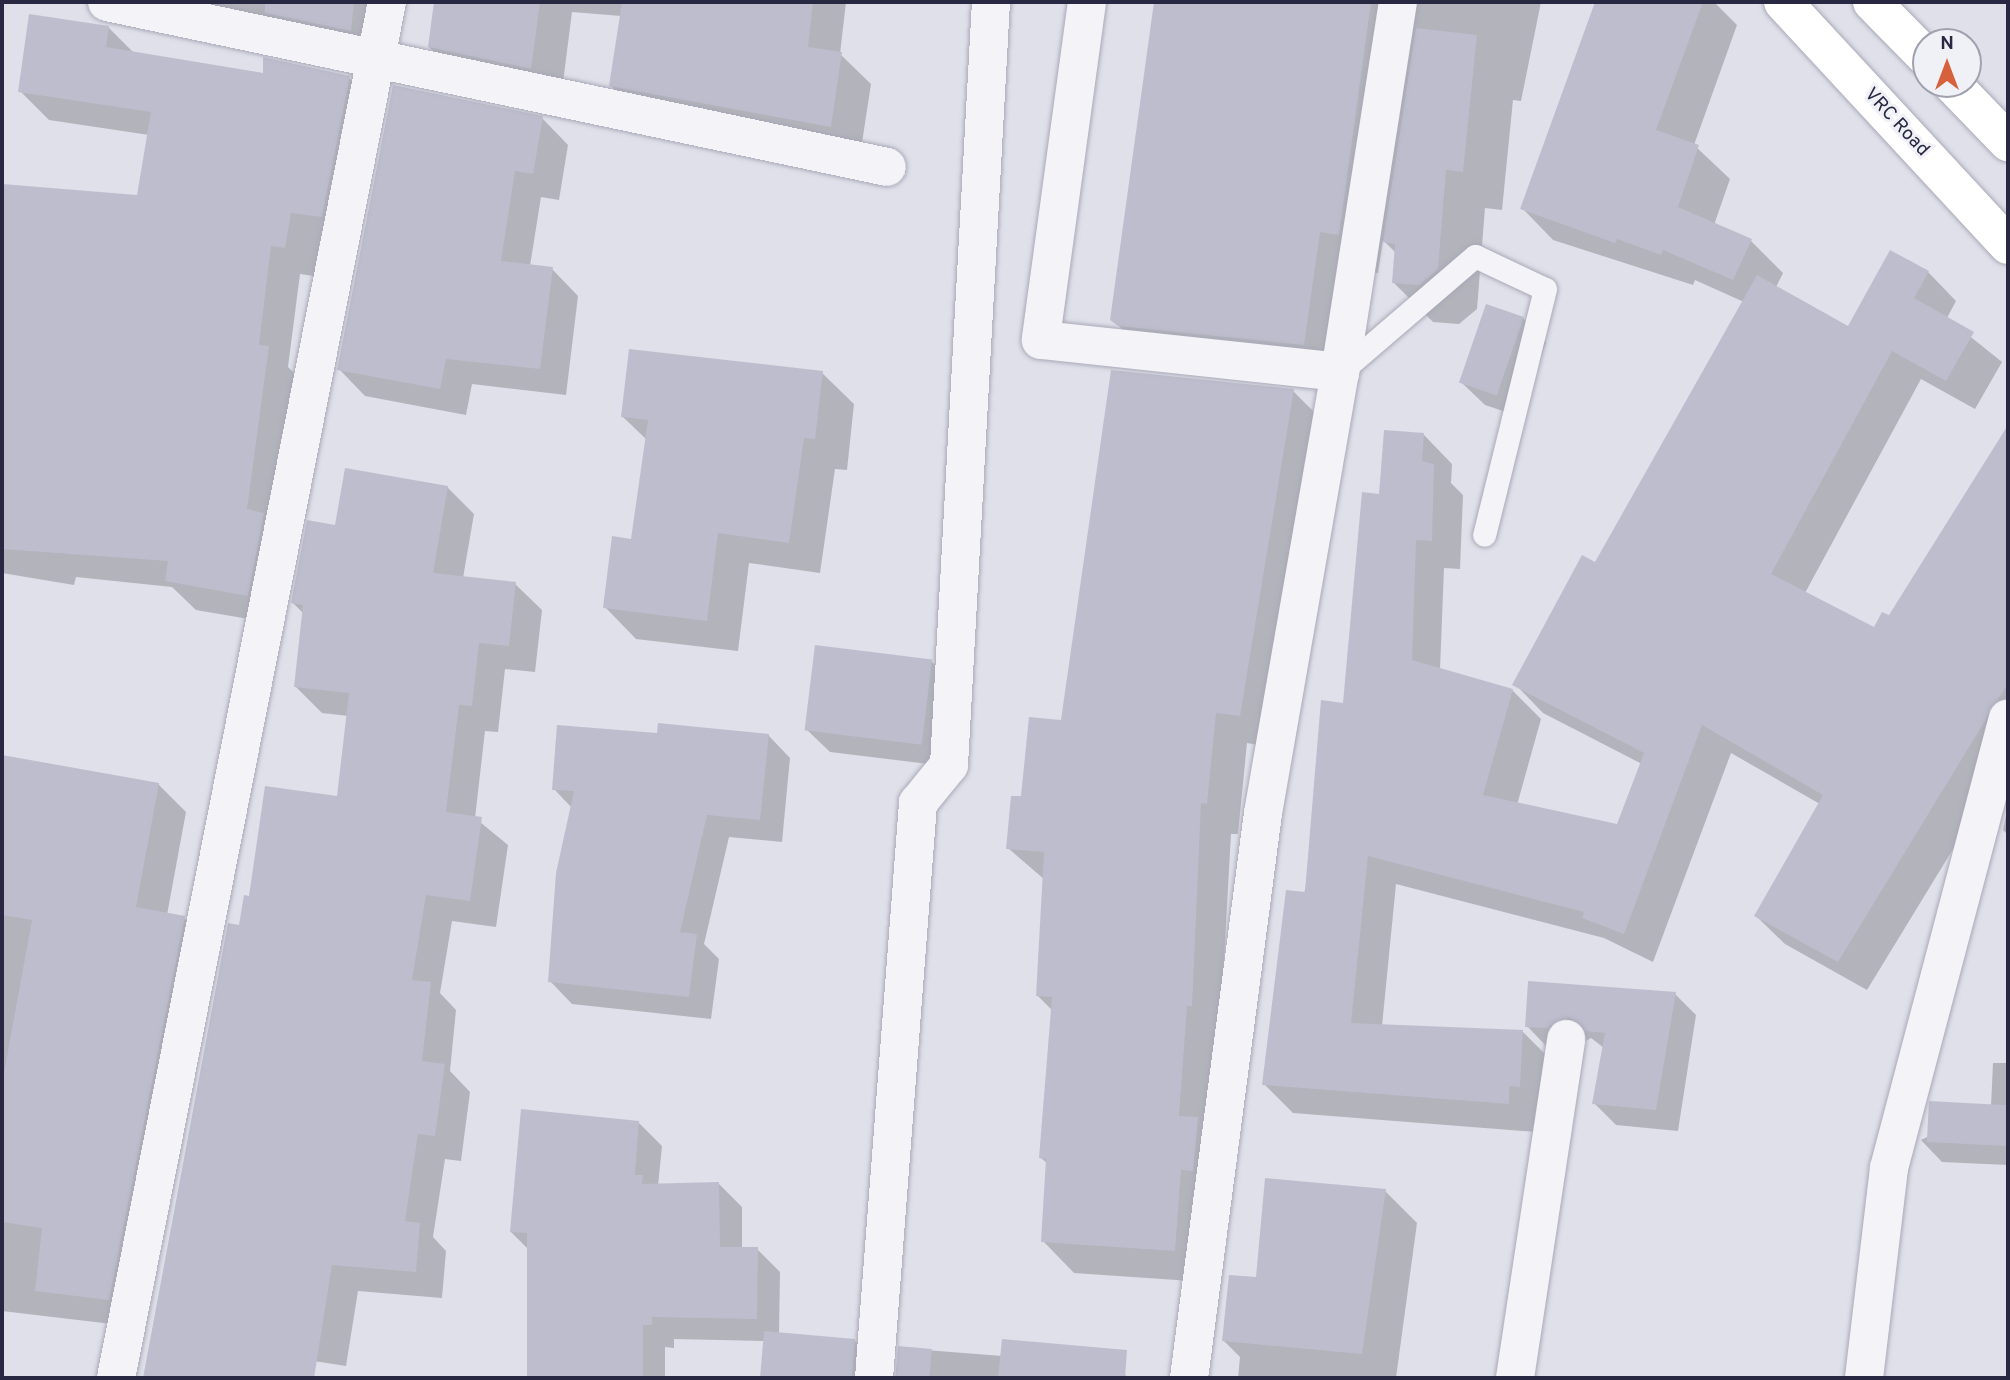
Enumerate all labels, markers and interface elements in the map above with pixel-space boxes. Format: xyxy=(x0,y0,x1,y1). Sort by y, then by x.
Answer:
north arrow xyxy=(1912,28,1982,98)
text: N xyxy=(1940,32,1954,56)
street label: VRC Road xyxy=(1859,84,1933,162)

